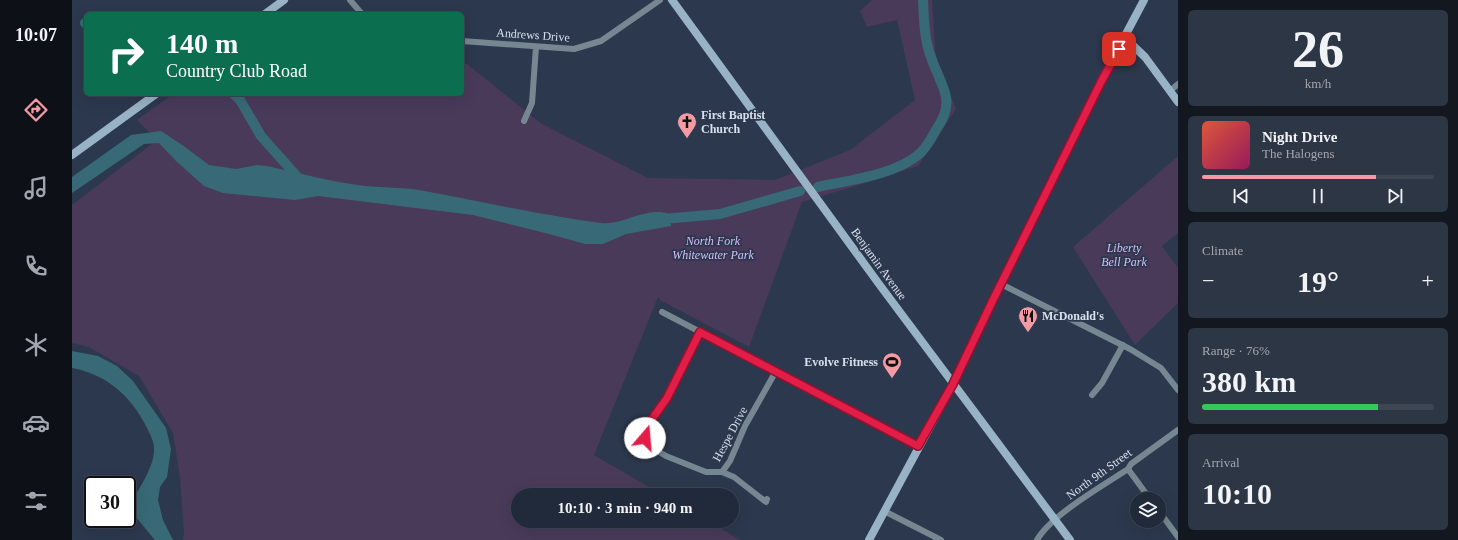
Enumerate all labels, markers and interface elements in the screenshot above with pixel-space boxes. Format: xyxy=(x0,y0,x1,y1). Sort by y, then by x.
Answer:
text: 26 xyxy=(1292,21,1344,78)
text: 10:07 xyxy=(15,25,57,45)
street label: Andrews Drive xyxy=(496,25,570,45)
icon: right xyxy=(100,28,152,80)
text: 140 m xyxy=(166,28,238,59)
pin xyxy=(1102,32,1136,66)
icon: arrive xyxy=(1108,38,1130,60)
text: Country Club Road xyxy=(166,61,307,81)
text: km/h xyxy=(1305,76,1331,91)
icon: directions xyxy=(22,96,50,124)
place label: First Baptist Church xyxy=(701,108,765,136)
church icon: First Baptist Church xyxy=(676,111,698,139)
text: Night Drive xyxy=(1262,129,1337,145)
text: The Halogens xyxy=(1262,146,1335,161)
icon: music xyxy=(22,174,50,202)
icon: previous xyxy=(1230,185,1252,207)
icon: pause xyxy=(1307,185,1329,207)
icon: next xyxy=(1384,185,1406,207)
street label: Benjamin Avenue xyxy=(848,225,910,303)
park label: North Fork Whitewater Park xyxy=(672,234,754,262)
park label: Liberty Bell Park xyxy=(1101,241,1147,269)
text: Climate xyxy=(1202,243,1243,258)
icon: phone xyxy=(22,252,50,280)
text: 19° xyxy=(1297,265,1339,298)
text: − xyxy=(1202,268,1214,293)
text: + xyxy=(1422,268,1434,293)
restaurant icon: McDonald's xyxy=(1017,305,1039,333)
place label: McDonald's xyxy=(1042,309,1104,323)
icon: climate xyxy=(22,331,50,359)
text: Range · 76% xyxy=(1202,343,1270,358)
sports icon: Evolve Fitness xyxy=(881,351,903,379)
place label: Evolve Fitness xyxy=(804,355,878,369)
text: 380 km xyxy=(1202,365,1296,398)
street label: Hespe Drive xyxy=(710,404,750,464)
icon: car xyxy=(22,409,50,437)
position arrow xyxy=(624,417,666,459)
street label: North 9th Street xyxy=(1064,445,1135,502)
text: Arrival xyxy=(1202,455,1240,470)
speed limit sign: 30 xyxy=(84,476,136,528)
text: 10:10 xyxy=(1202,477,1272,510)
icon: filters xyxy=(22,487,50,515)
map controls xyxy=(1130,492,1166,528)
button: layers xyxy=(1130,492,1166,528)
text: 10:10 · 3 min · 940 m xyxy=(558,500,693,516)

